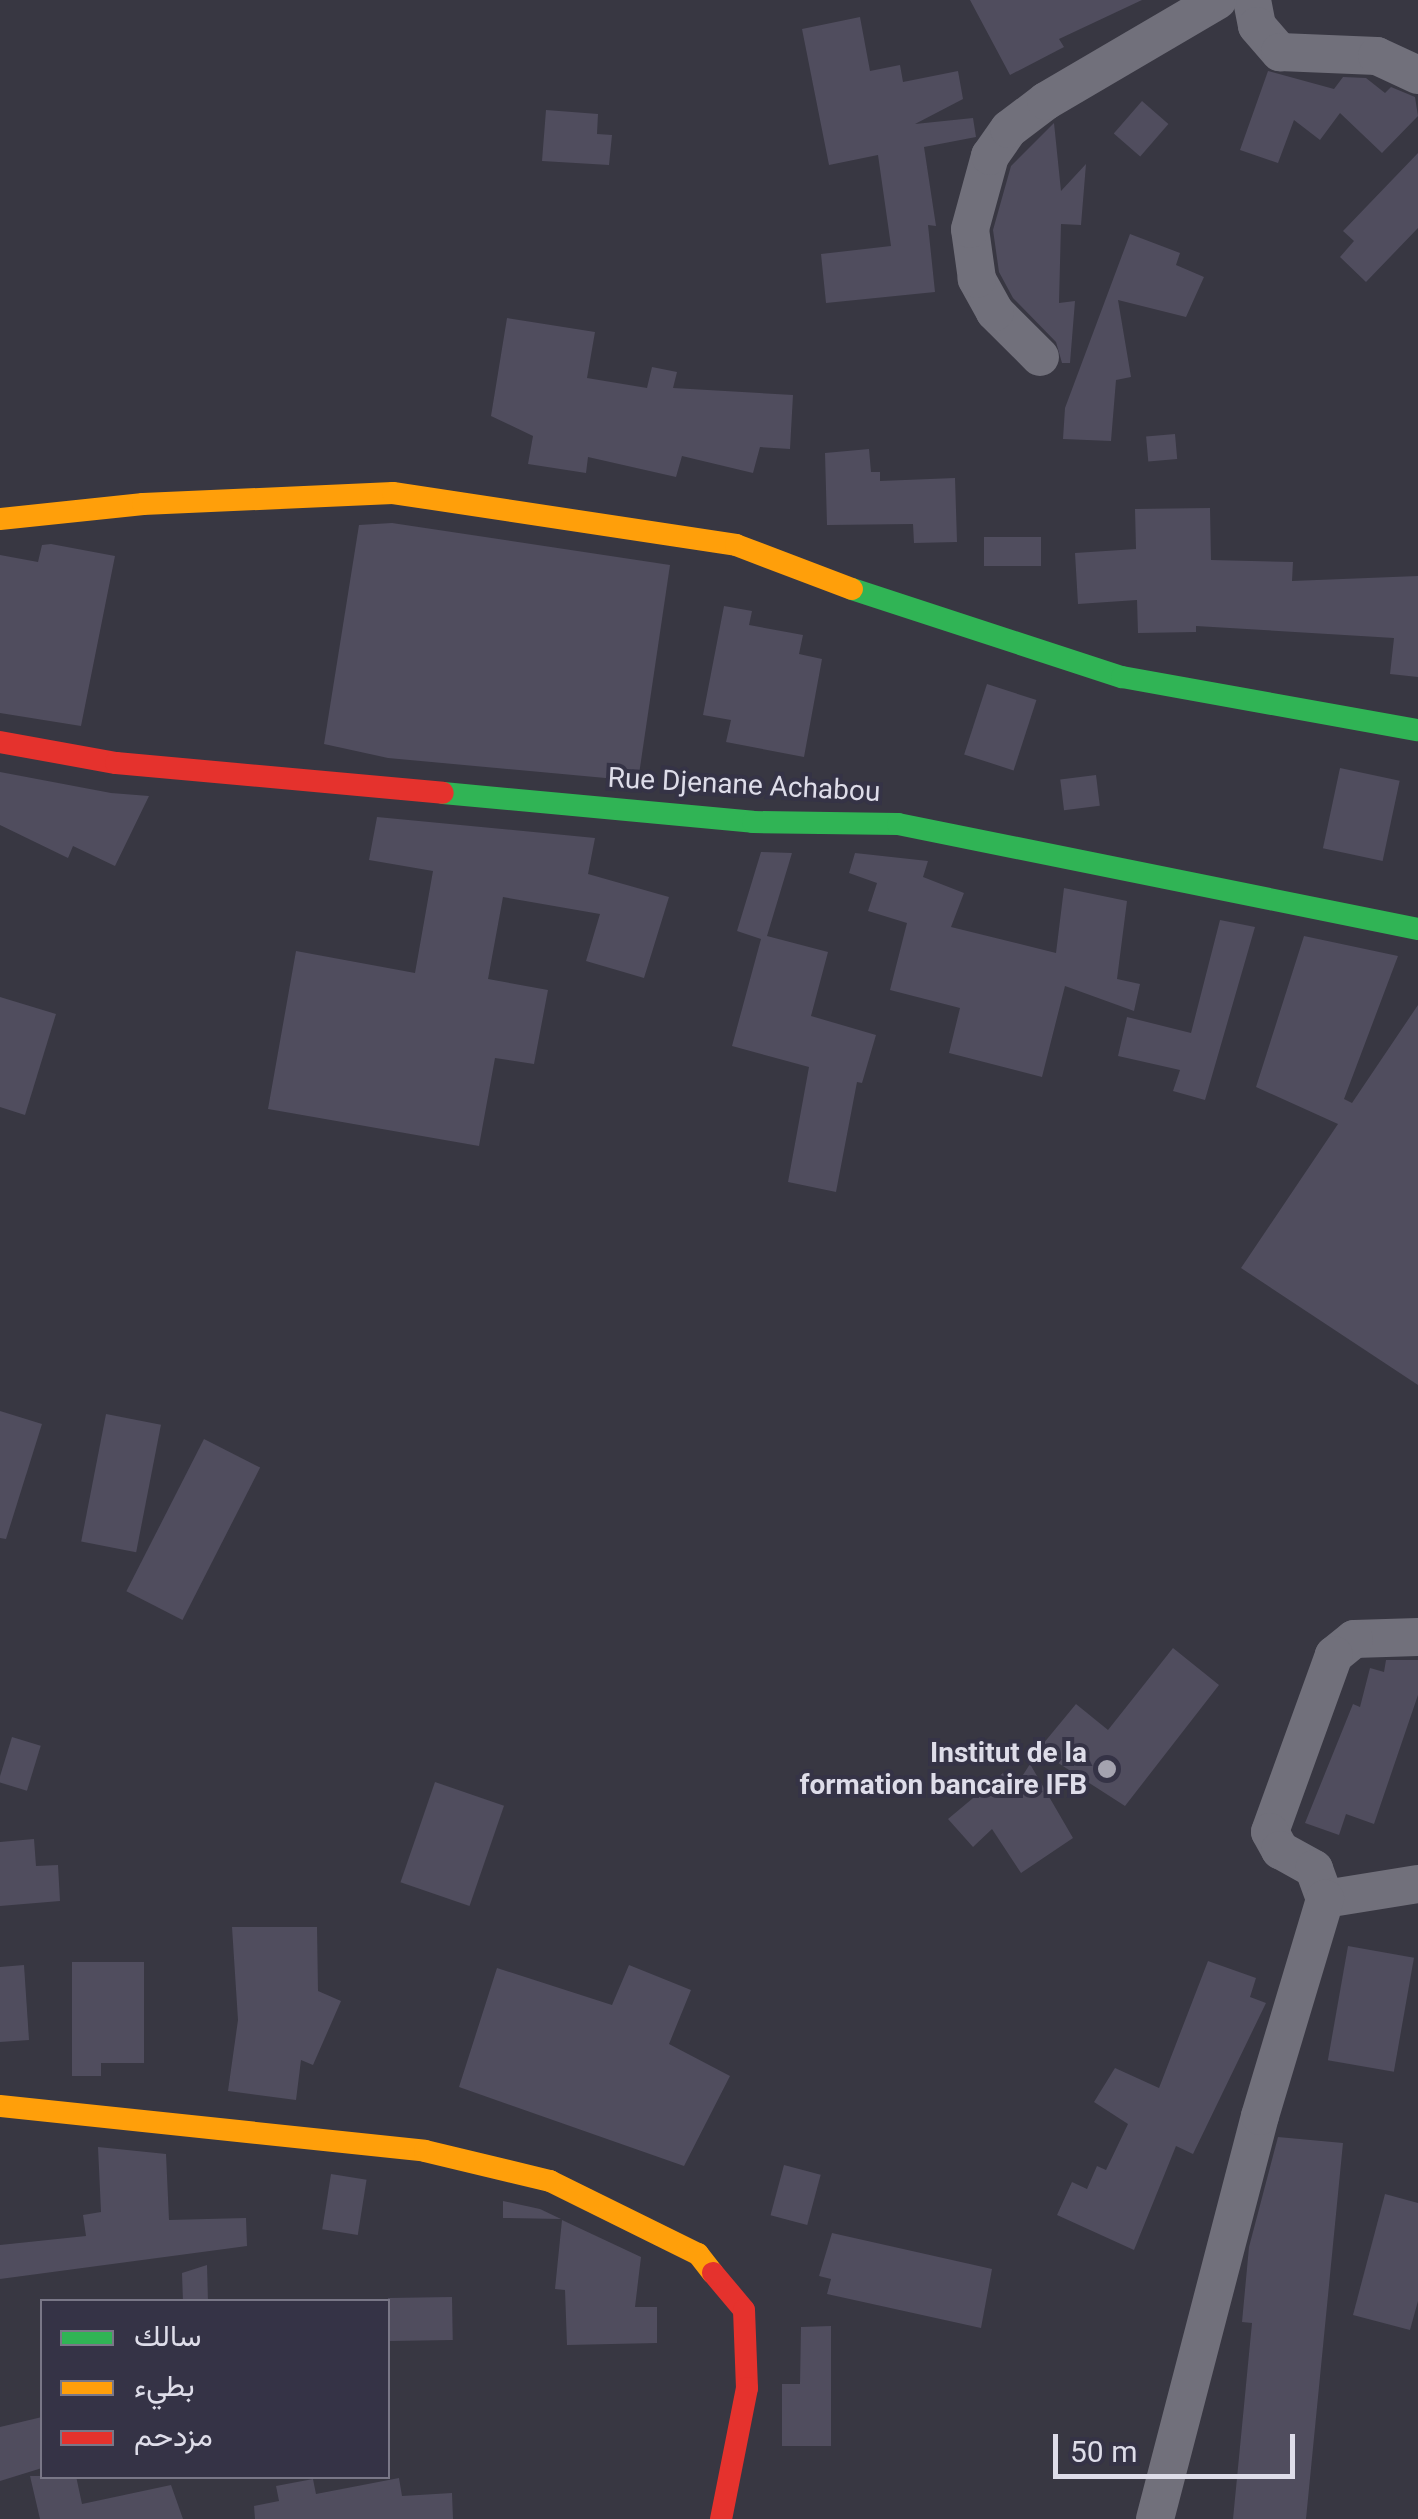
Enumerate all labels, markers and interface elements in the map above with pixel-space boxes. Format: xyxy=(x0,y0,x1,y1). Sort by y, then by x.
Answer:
street label: Rue Djenane Achabou xyxy=(607,761,881,809)
place label: Institut de la formation bancaire IFB xyxy=(799,1736,1087,1802)
marker: Institut de la formation bancaire IFB xyxy=(1096,1758,1118,1780)
legend xyxy=(40,2299,390,2479)
text: سالك xyxy=(134,2318,201,2353)
text: بطيء xyxy=(134,2368,195,2403)
scale bar xyxy=(1058,2414,1300,2476)
text: مزدحم xyxy=(134,2418,213,2453)
text: 50 m xyxy=(1070,2434,1137,2469)

